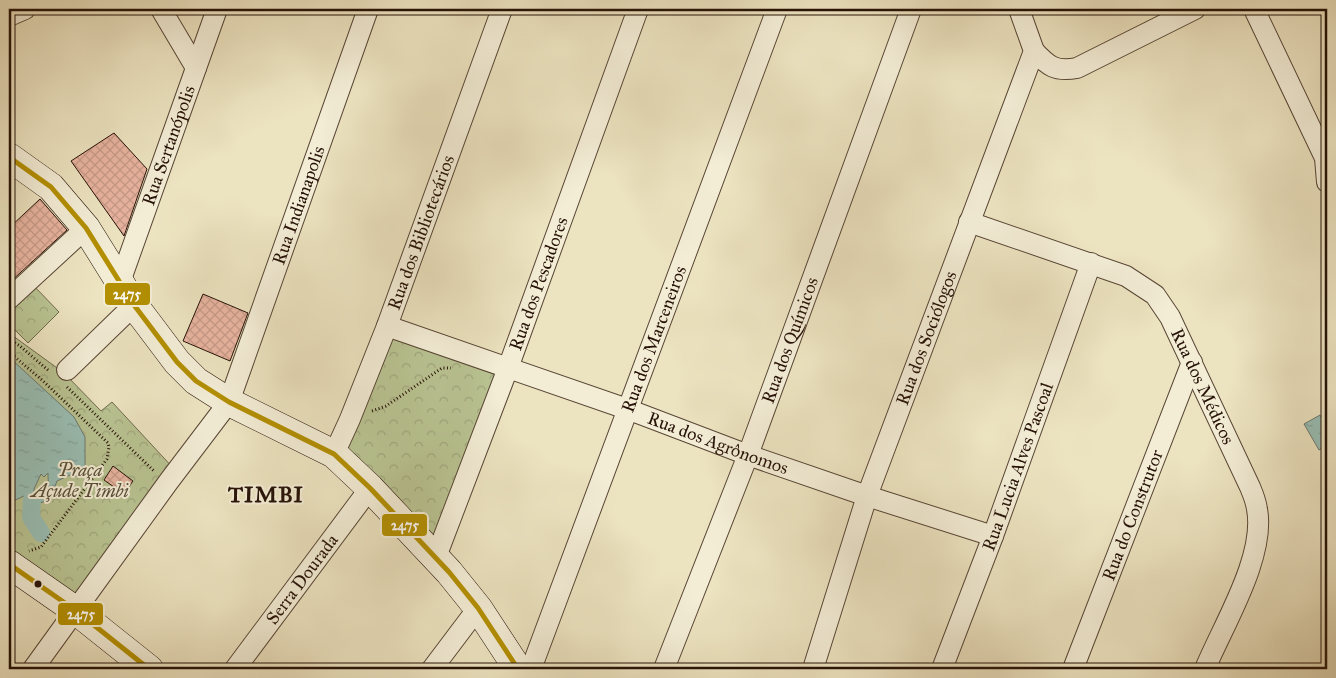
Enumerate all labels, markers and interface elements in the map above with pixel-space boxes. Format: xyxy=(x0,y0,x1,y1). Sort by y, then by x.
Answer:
street label: Rua Sertanópolis xyxy=(137,82,200,208)
street label: Rua Indianapolis xyxy=(267,143,330,268)
street label: Rua dos Bibliotecários xyxy=(383,152,459,313)
street label: Rua dos Pescadores xyxy=(504,214,573,353)
street label: Rua dos Marceneiros xyxy=(617,263,691,416)
street label: Rua dos Sociólogos xyxy=(891,268,961,408)
street label: Rua dos Químicos xyxy=(757,274,823,407)
line badge: 2475 xyxy=(104,282,151,306)
text: 2475 xyxy=(113,286,142,304)
street label: Rua dos Médicos xyxy=(1166,325,1239,448)
street label: Rua Lucia Alves Pascoal xyxy=(977,380,1058,554)
street label: Rua dos Agrônomos xyxy=(644,407,791,479)
street label: Rua do Construtor xyxy=(1097,446,1168,584)
park label: Praça Açude Timbi xyxy=(29,459,129,502)
district label: TIMBI xyxy=(227,481,304,508)
line badge: 2475 xyxy=(381,513,428,537)
text: 2475 xyxy=(391,517,420,535)
street label: Serra Dourada xyxy=(261,529,343,629)
unlabelled marker xyxy=(33,579,43,589)
line badge: 2475 xyxy=(57,602,104,626)
text: 2475 xyxy=(67,606,96,624)

